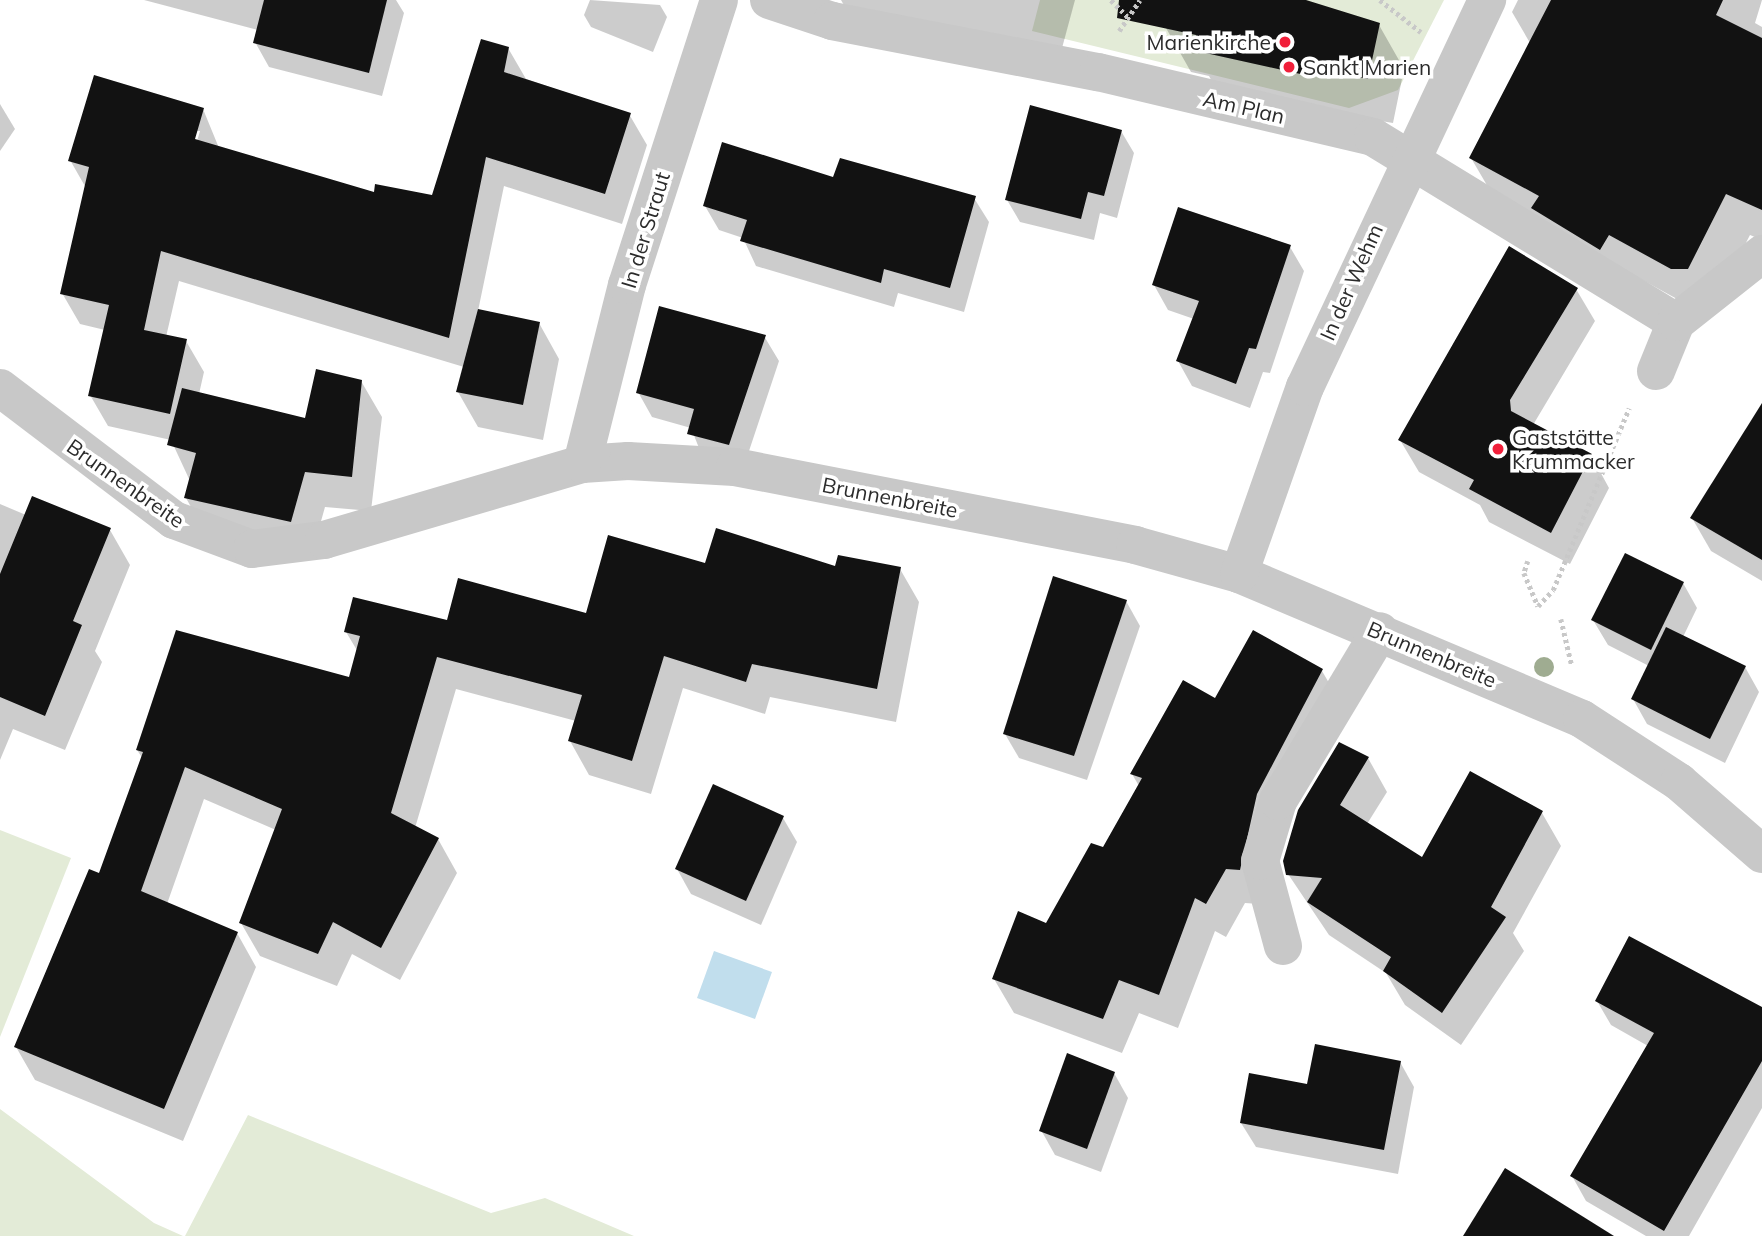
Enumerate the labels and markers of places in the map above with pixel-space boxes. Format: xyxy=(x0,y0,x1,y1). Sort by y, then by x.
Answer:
place label: Marienkirche xyxy=(1147,29,1271,55)
marker: Marienkirche xyxy=(1277,34,1293,50)
place label: Sankt Marien xyxy=(1303,54,1431,80)
marker: Sankt Marien xyxy=(1281,59,1297,75)
place label: Gaststätte Krummacker xyxy=(1512,424,1635,474)
marker: Gaststätte Krummacker xyxy=(1490,441,1506,457)

